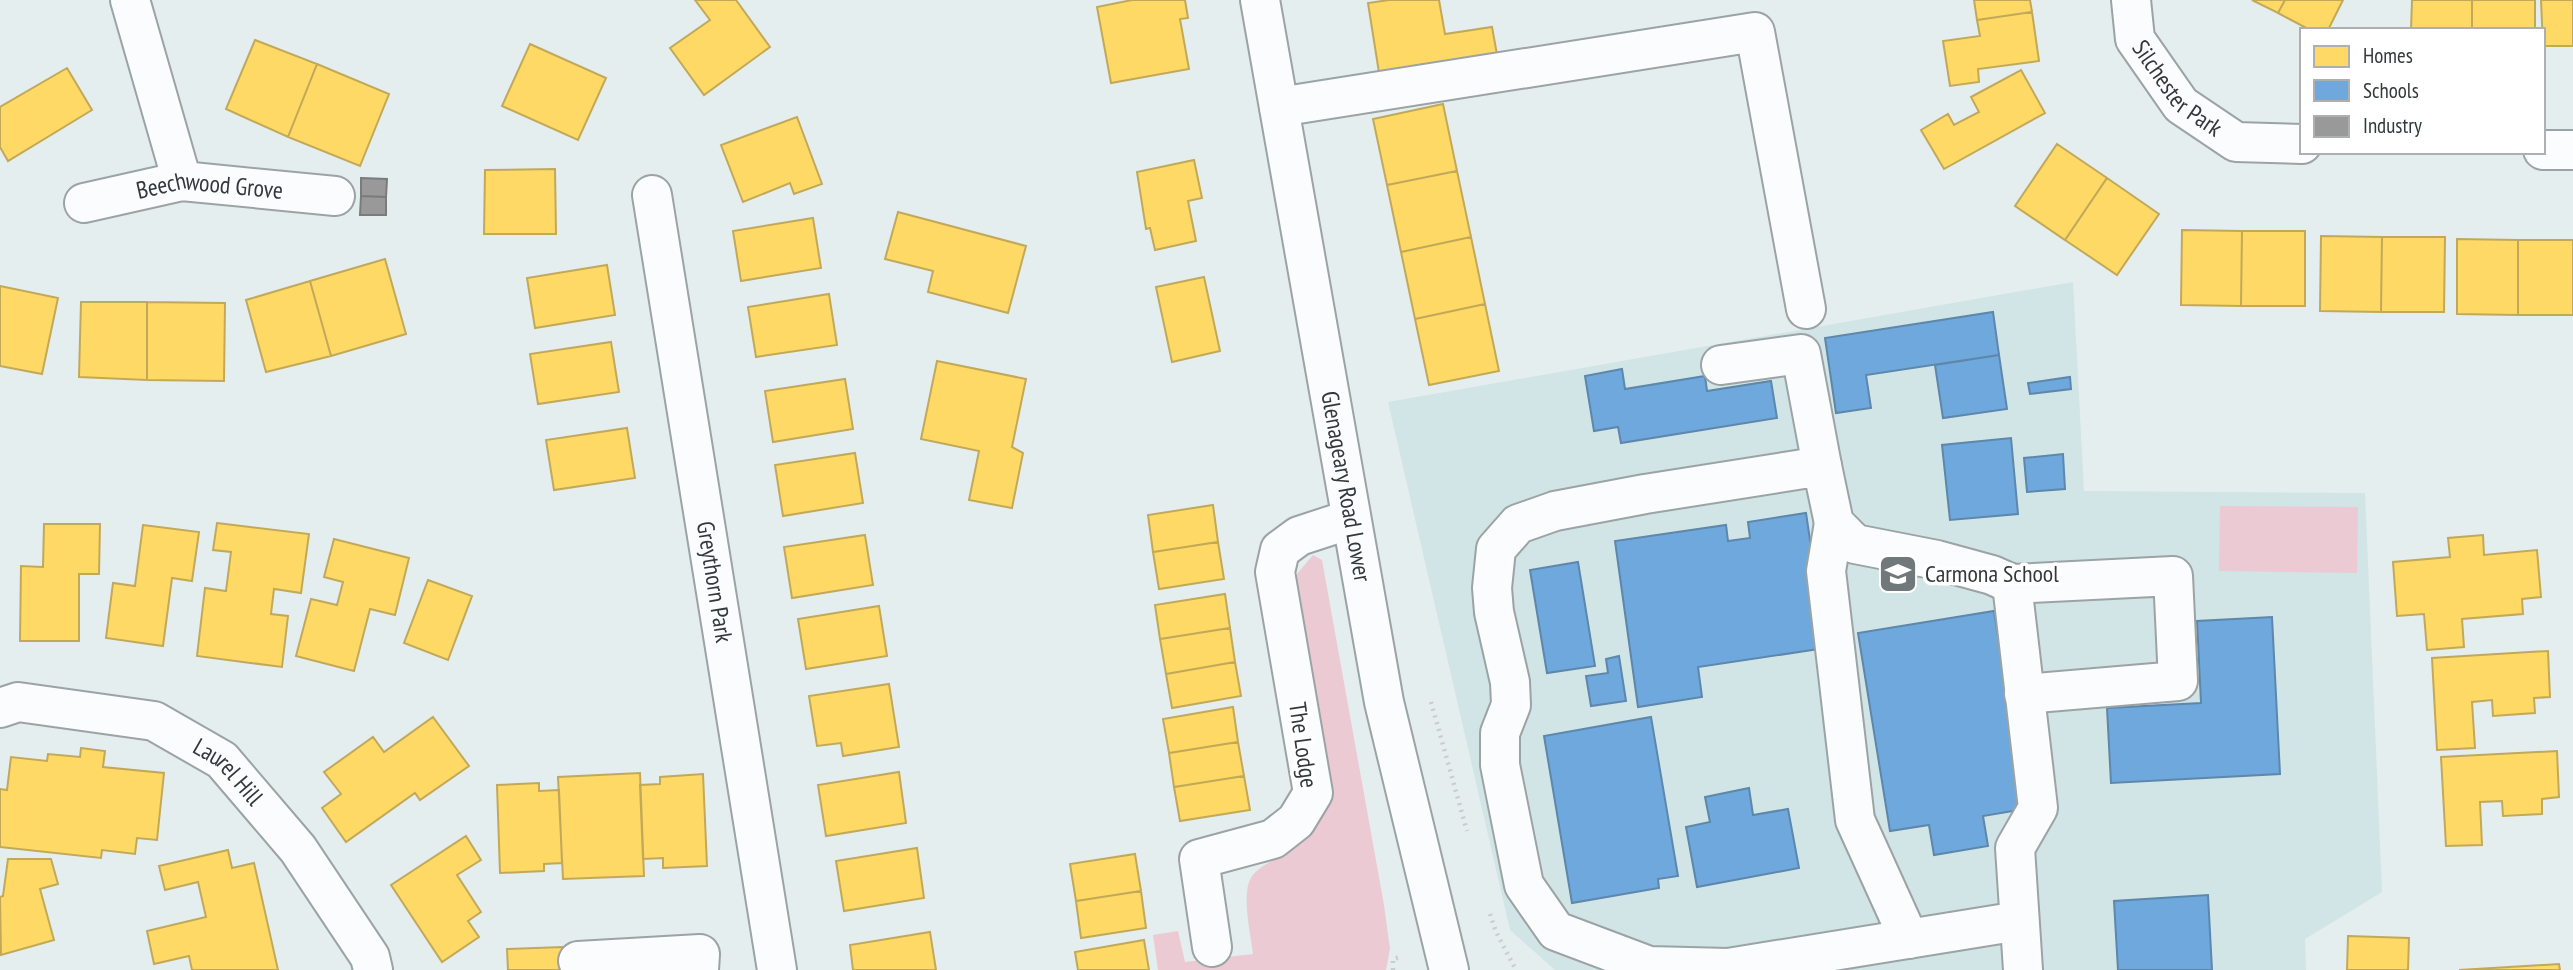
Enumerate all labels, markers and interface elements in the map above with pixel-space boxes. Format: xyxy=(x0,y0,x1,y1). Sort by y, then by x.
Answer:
legend xyxy=(2300,28,2545,154)
street label: Silchester Park xyxy=(2125,34,2229,144)
text: Homes xyxy=(2363,42,2413,69)
text: Schools xyxy=(2363,77,2419,104)
text: Industry xyxy=(2363,112,2422,139)
street label: Beechwood Grove xyxy=(133,165,285,206)
street label: Glenageary Road Lower xyxy=(1314,389,1379,585)
street label: Greythorn Park xyxy=(690,519,740,645)
school or university icon: Carmona School xyxy=(1877,553,1919,595)
place label: Carmona School xyxy=(1925,558,2059,589)
street label: The Lodge xyxy=(1282,700,1325,790)
street label: Laurel Hill xyxy=(188,731,270,812)

